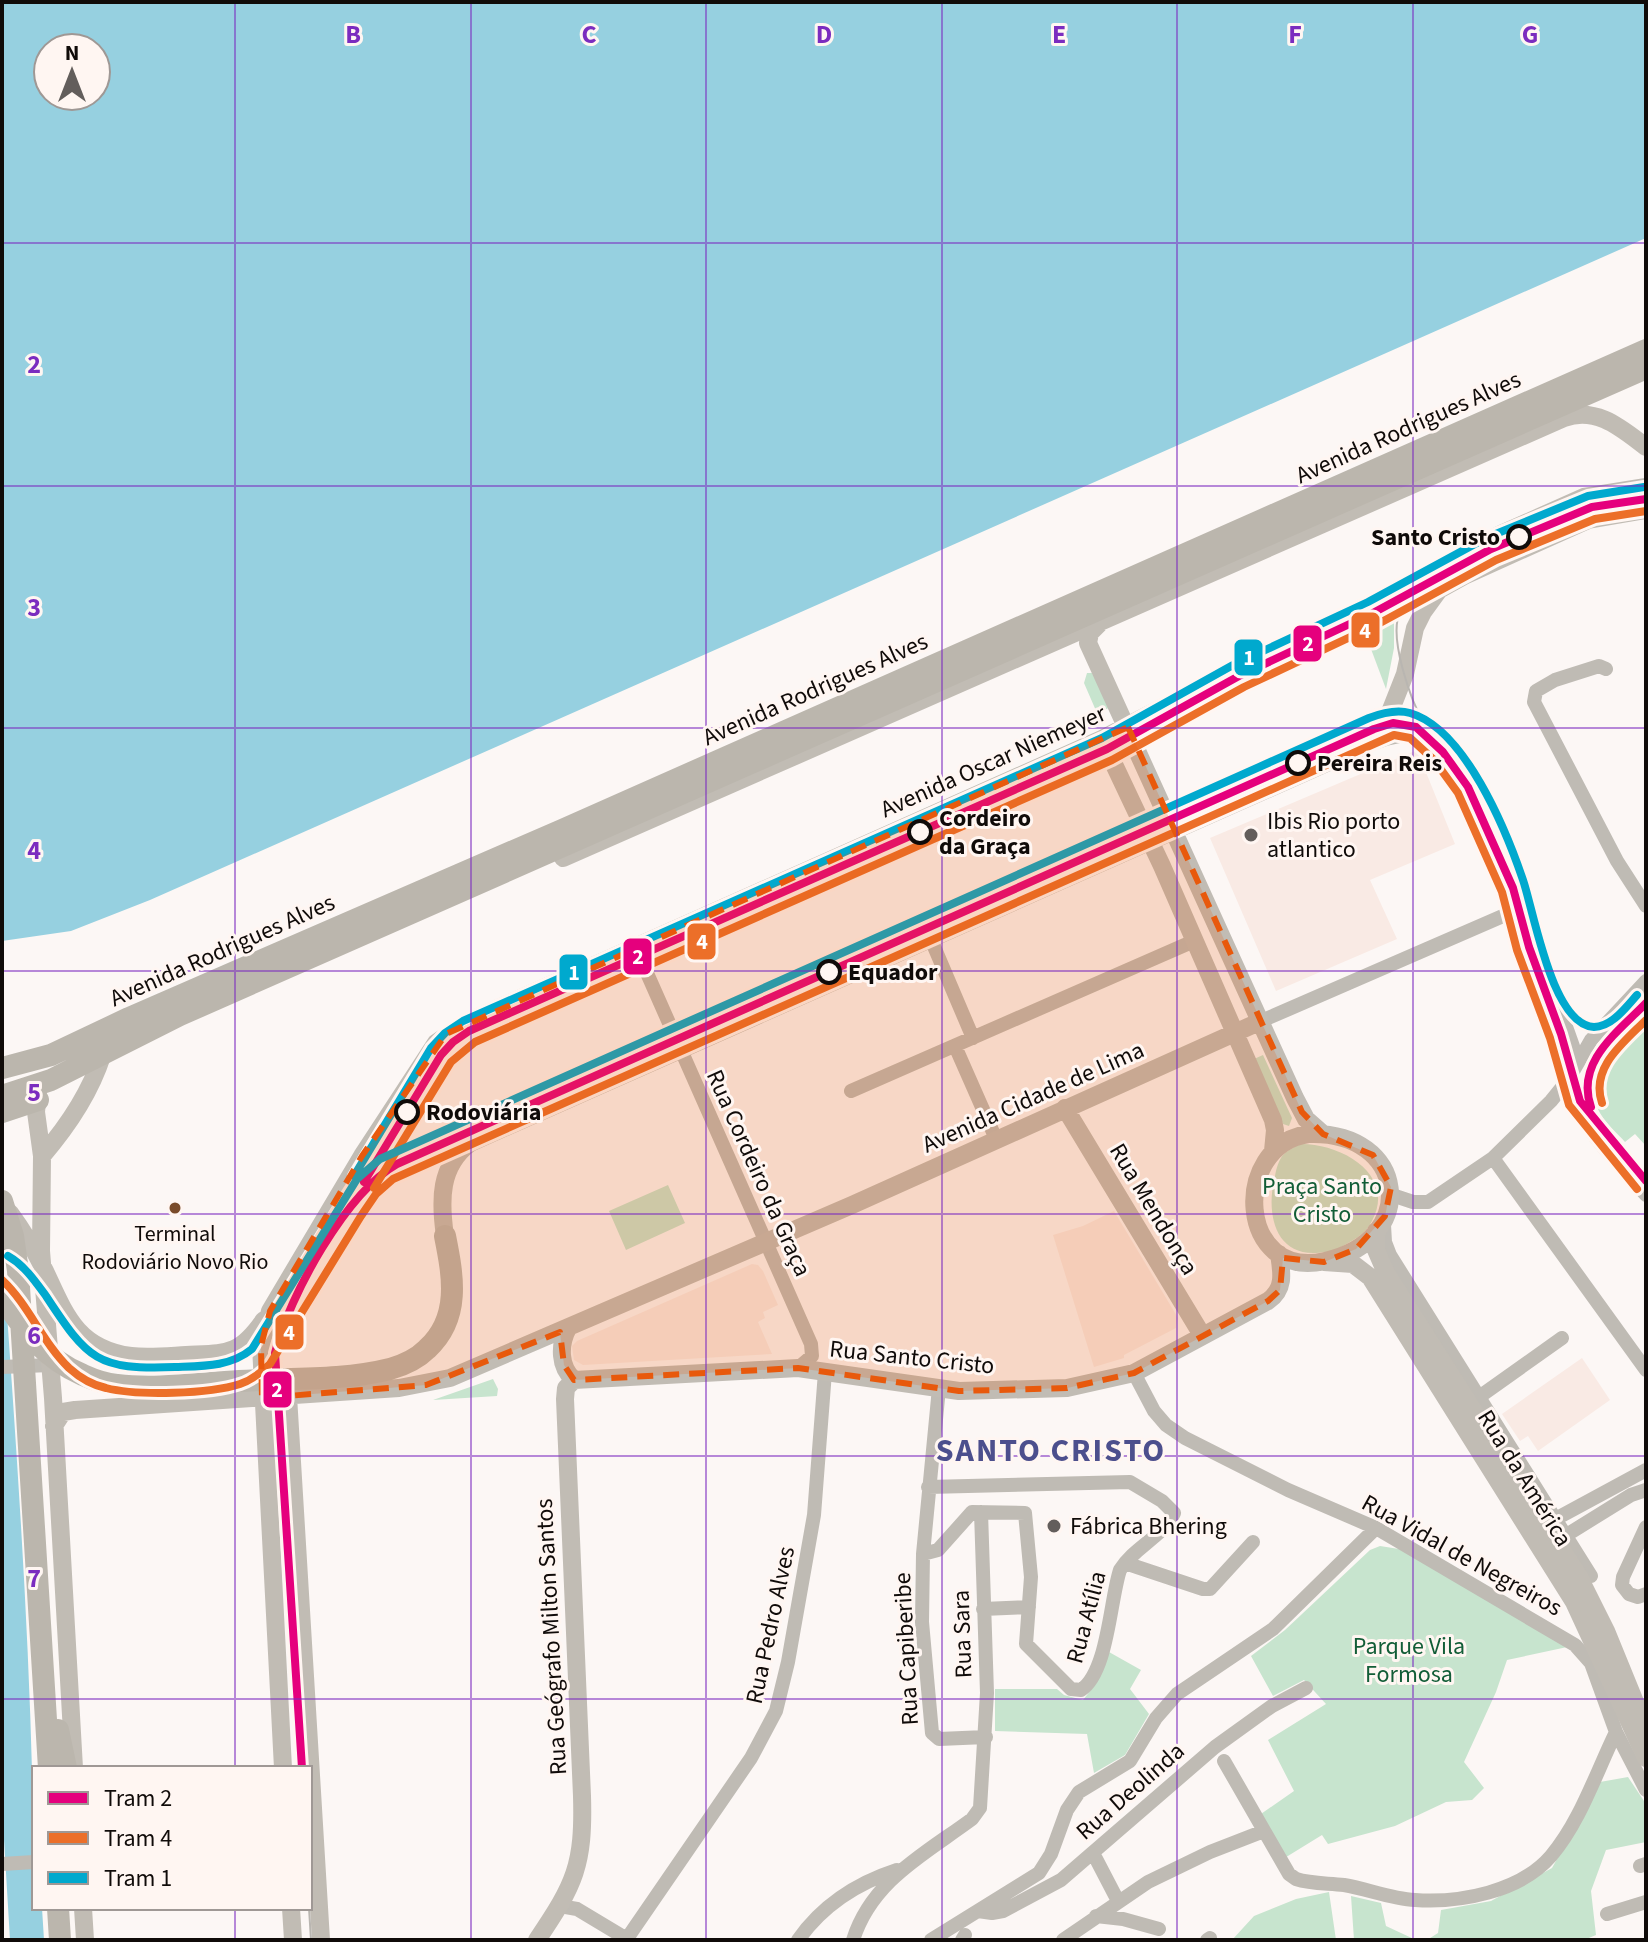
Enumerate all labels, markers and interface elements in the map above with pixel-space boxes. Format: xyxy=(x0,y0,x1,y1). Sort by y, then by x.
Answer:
text: B xyxy=(345,16,361,53)
text: C xyxy=(581,16,597,53)
text: D xyxy=(816,16,832,53)
text: E xyxy=(1052,16,1066,53)
text: F xyxy=(1288,16,1302,53)
text: G xyxy=(1522,16,1538,53)
north arrow xyxy=(32,32,112,112)
text: N xyxy=(65,37,79,69)
text: 2 xyxy=(27,346,41,383)
street label: Avenida Rodrigues Alves xyxy=(1290,362,1526,493)
place label: Santo Cristo xyxy=(1371,520,1500,555)
marker: Santo Cristo xyxy=(1507,525,1531,549)
text: 3 xyxy=(27,589,41,626)
line badge: 4 xyxy=(1350,611,1381,649)
text: 4 xyxy=(1359,615,1371,647)
street label: Avenida Rodrigues Alves xyxy=(697,624,933,755)
line badge: 2 xyxy=(1292,624,1323,663)
text: 2 xyxy=(1302,628,1314,660)
line badge: 1 xyxy=(1233,638,1264,677)
text: 1 xyxy=(1243,642,1255,674)
street label: Avenida Oscar Niemeyer xyxy=(875,696,1112,827)
place label: Pereira Reis xyxy=(1317,746,1442,781)
marker: Pereira Reis xyxy=(1286,751,1310,775)
place label: Cordeiro da Graça xyxy=(939,801,1031,864)
place label: Ibis Rio porto atlantico xyxy=(1267,804,1400,867)
marker: Cordeiro da Graça xyxy=(908,820,932,844)
marker: Ibis Rio porto atlantico xyxy=(1242,826,1260,844)
text: 4 xyxy=(27,832,41,869)
street label: Avenida Rodrigues Alves xyxy=(104,885,340,1016)
line badge: 4 xyxy=(686,922,717,961)
text: 4 xyxy=(696,926,708,958)
line badge: 2 xyxy=(622,937,653,976)
text: 2 xyxy=(632,941,644,973)
line badge: 1 xyxy=(558,953,589,991)
place label: Equador xyxy=(848,955,938,990)
text: 1 xyxy=(568,957,580,989)
marker: Equador xyxy=(817,960,841,984)
street label: Avenida Cidade de Lima xyxy=(917,1033,1150,1162)
street label: Rua Cordeiro da Graça xyxy=(697,1064,820,1282)
text: 5 xyxy=(27,1074,41,1111)
place label: Rodoviária xyxy=(426,1095,541,1130)
marker: Rodoviária xyxy=(395,1100,419,1124)
street label: Rua Mendonça xyxy=(1100,1137,1207,1282)
park label: Praça Santo Cristo xyxy=(1262,1169,1382,1232)
marker: Terminal Rodoviário Novo Rio xyxy=(167,1200,183,1216)
place label: Terminal Rodoviário Novo Rio xyxy=(82,1218,268,1278)
line badge: 4 xyxy=(274,1313,305,1351)
text: 6 xyxy=(27,1317,41,1354)
text: 4 xyxy=(283,1317,295,1349)
street label: Rua Santo Cristo xyxy=(828,1331,996,1384)
line badge: 2 xyxy=(262,1370,293,1409)
text: 2 xyxy=(271,1374,283,1406)
street label: Rua da América xyxy=(1468,1403,1581,1554)
district label: SANTO CRISTO xyxy=(936,1428,1166,1474)
street label: Rua Vidal de Negreiros xyxy=(1355,1486,1568,1625)
street label: Rua Geógrafo Milton Santos xyxy=(527,1498,576,1776)
place label: Fábrica Bhering xyxy=(1070,1509,1227,1544)
marker: Fábrica Bhering xyxy=(1045,1517,1063,1535)
street label: Rua Pedro Alves xyxy=(737,1543,804,1707)
text: 7 xyxy=(27,1560,41,1597)
street label: Rua Atília xyxy=(1057,1567,1116,1667)
street label: Rua Capiberibe xyxy=(885,1572,928,1726)
street label: Rua Sara xyxy=(943,1589,982,1679)
park label: Parque Vila Formosa xyxy=(1353,1629,1465,1692)
street label: Rua Deolinda xyxy=(1068,1734,1192,1848)
legend xyxy=(32,1766,312,1910)
text: Tram 2 xyxy=(104,1781,172,1816)
text: Tram 4 xyxy=(104,1821,172,1856)
text: Tram 1 xyxy=(104,1861,172,1896)

